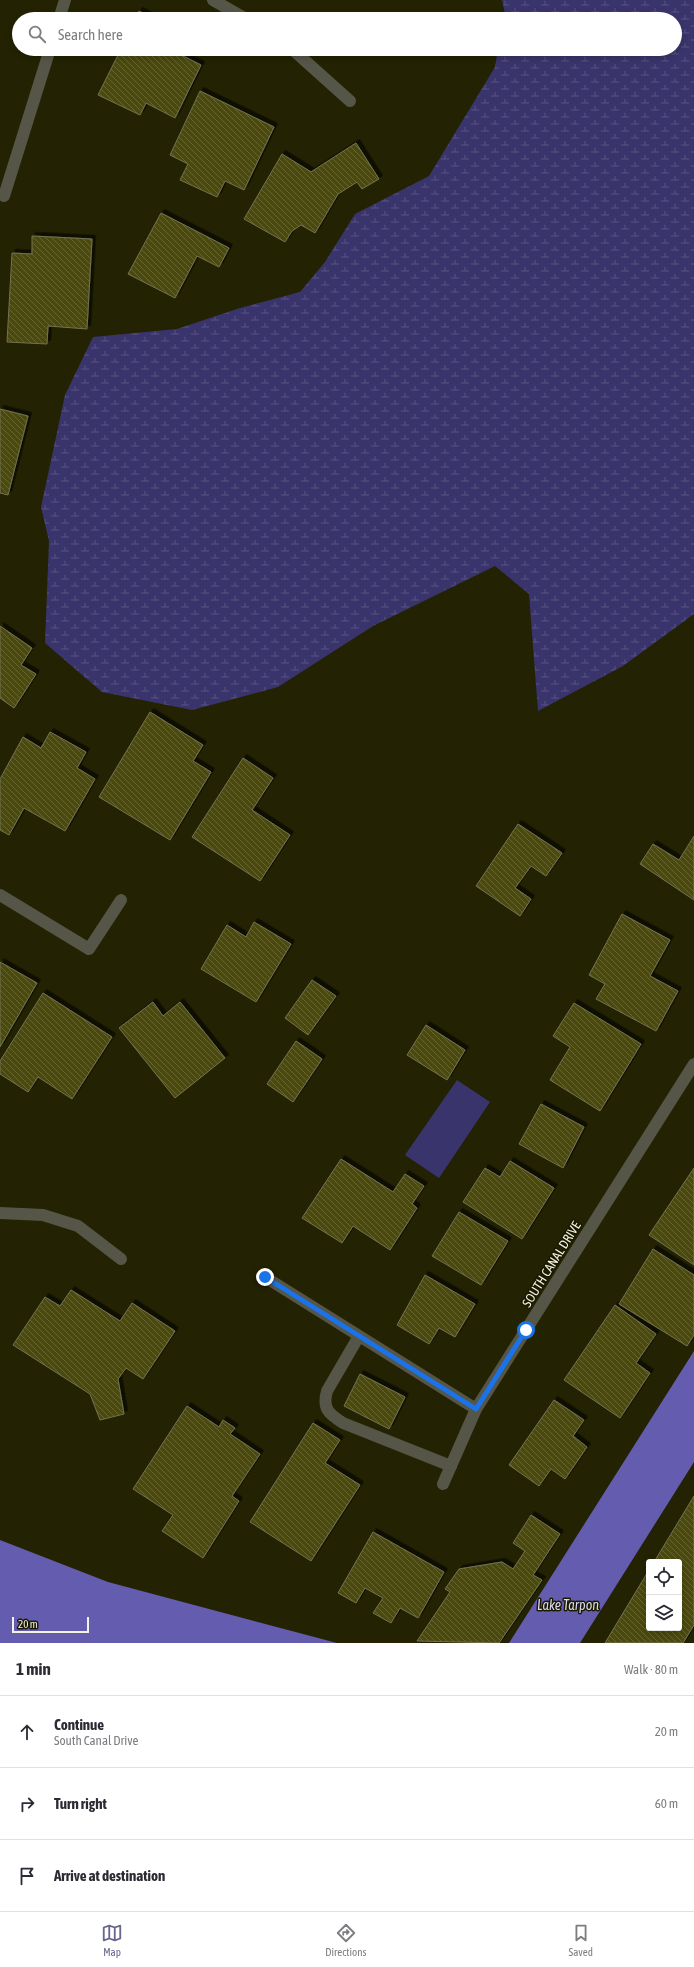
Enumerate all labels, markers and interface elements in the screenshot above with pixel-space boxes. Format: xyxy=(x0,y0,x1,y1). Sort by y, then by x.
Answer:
search box xyxy=(12,12,682,56)
icon: search xyxy=(26,23,48,45)
text: Search here xyxy=(58,26,123,43)
street label: SOUTH CANAL DRIVE xyxy=(519,1218,584,1310)
route end xyxy=(256,1268,274,1286)
route start xyxy=(517,1321,535,1339)
map controls xyxy=(646,1559,682,1631)
button: locate xyxy=(646,1559,682,1595)
button: layers xyxy=(646,1595,682,1631)
water label: Lake Tarpon xyxy=(537,1597,599,1613)
scale bar xyxy=(12,1615,89,1634)
text: 20 m xyxy=(18,1618,38,1630)
text: 1 min xyxy=(16,1659,51,1679)
text: Walk · 80 m xyxy=(624,1662,678,1677)
text: Continue xyxy=(54,1716,104,1733)
icon: ahead xyxy=(16,1721,38,1743)
text: 20 m xyxy=(655,1724,678,1739)
text: South Canal Drive xyxy=(54,1733,138,1748)
icon: right xyxy=(16,1793,38,1815)
text: Turn right xyxy=(54,1795,107,1812)
text: 60 m xyxy=(655,1796,678,1811)
icon: arrive xyxy=(16,1865,38,1887)
text: Arrive at destination xyxy=(54,1867,165,1884)
tab: Map xyxy=(101,1922,123,1958)
tab: Directions xyxy=(325,1922,366,1958)
tab: Saved xyxy=(569,1922,593,1958)

